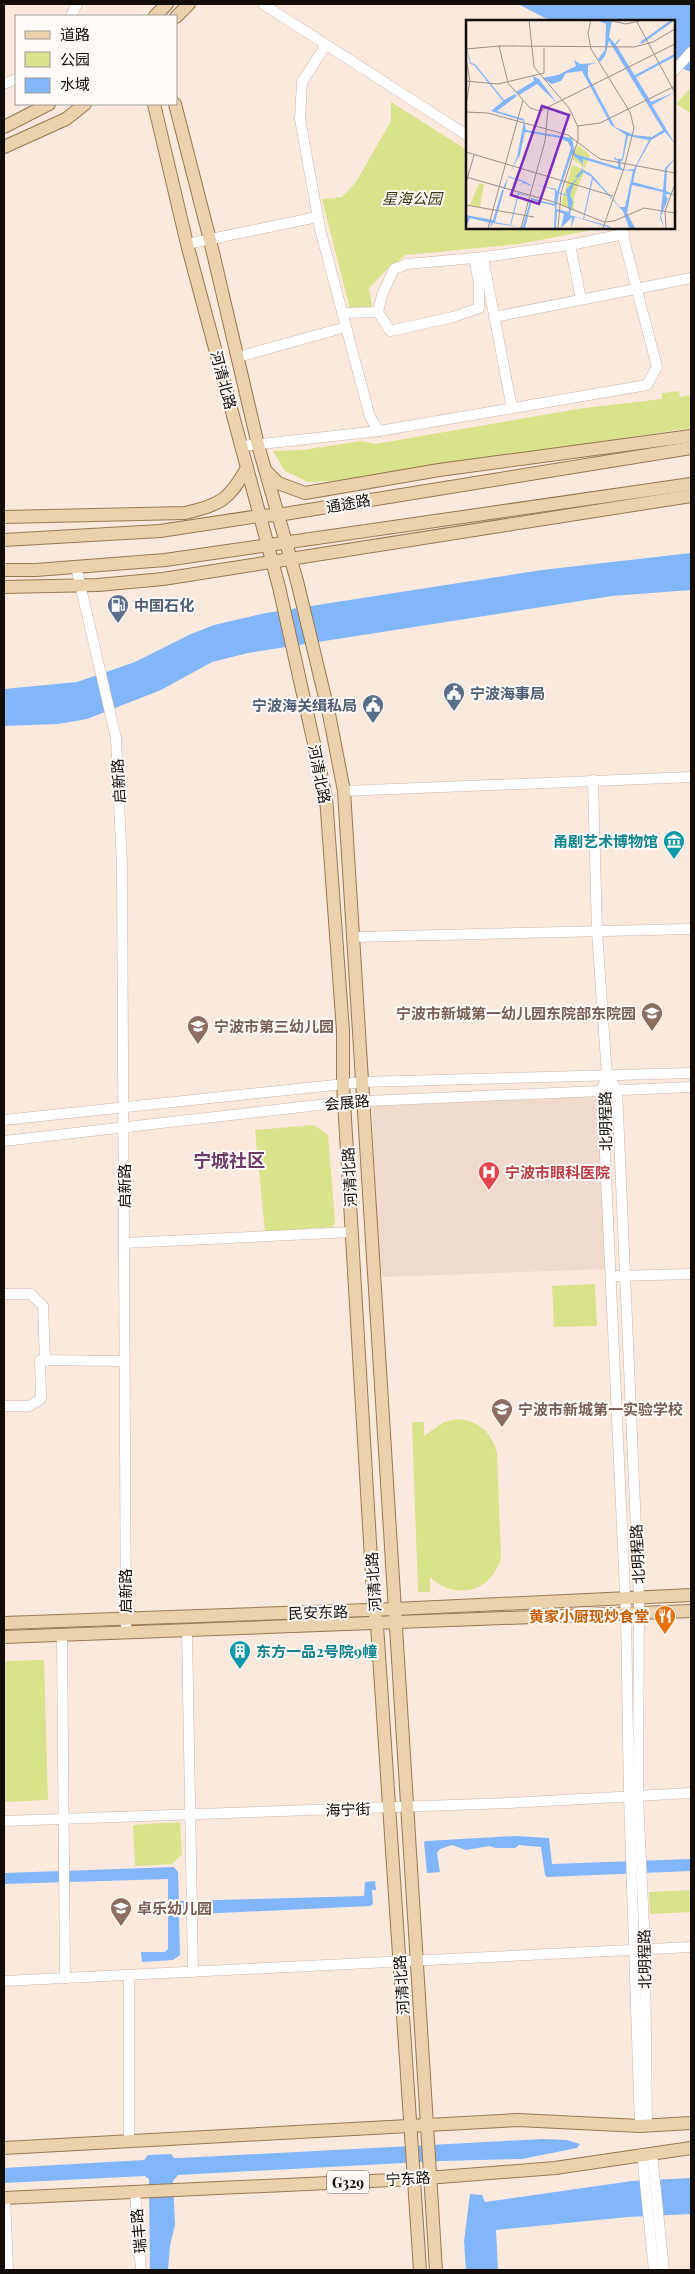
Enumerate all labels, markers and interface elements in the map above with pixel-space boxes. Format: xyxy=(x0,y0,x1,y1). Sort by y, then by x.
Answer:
legend xyxy=(15,15,178,105)
inset map xyxy=(466,20,675,229)
text: 道路 xyxy=(60,24,90,44)
text: 公园 xyxy=(60,49,90,69)
text: 水域 xyxy=(60,74,90,94)
park label: 星海公园 xyxy=(382,188,444,208)
street label: 河清北路 xyxy=(207,348,241,412)
street label: 通途路 xyxy=(324,489,372,517)
fuel station icon: 中国石化 xyxy=(106,593,130,624)
place label: 中国石化 xyxy=(134,595,194,615)
public building icon: 宁波海事局 xyxy=(442,681,466,712)
place label: 宁波海事局 xyxy=(470,683,545,703)
public building icon: 宁波海关缉私局 xyxy=(361,693,385,724)
place label: 宁波海关缉私局 xyxy=(252,695,357,715)
street label: 河清北路 xyxy=(304,743,336,805)
street label: 启新路 xyxy=(107,758,129,804)
museum icon: 甬剧艺术博物馆 xyxy=(662,829,686,860)
place label: 甬剧艺术博物馆 xyxy=(553,831,658,851)
school or university icon: 宁波市新城第一幼儿园东院部东院园 xyxy=(640,1001,664,1032)
place label: 宁波市新城第一幼儿园东院部东院园 xyxy=(396,1003,636,1023)
school or university icon: 宁波市第三幼儿园 xyxy=(186,1014,210,1045)
place label: 宁波市第三幼儿园 xyxy=(214,1016,334,1036)
street label: 会展路 xyxy=(324,1090,370,1114)
street label: 北明程路 xyxy=(594,1091,616,1151)
street label: 河清北路 xyxy=(337,1147,361,1207)
district label: 宁城社区 xyxy=(193,1148,265,1172)
hospital icon: 宁波市眼科医院 xyxy=(477,1160,501,1191)
place label: 宁波市眼科医院 xyxy=(505,1162,610,1182)
street label: 启新路 xyxy=(114,1163,134,1209)
school or university icon: 宁波市新城第一实验学校 xyxy=(490,1397,514,1428)
place label: 宁波市新城第一实验学校 xyxy=(518,1399,683,1419)
street label: 北明程路 xyxy=(625,1524,649,1584)
street label: 河清北路 xyxy=(361,1551,385,1613)
street label: 启新路 xyxy=(115,1568,135,1614)
street label: 民安东路 xyxy=(288,1601,348,1623)
restaurant icon: 黄家小厨现炒食堂 xyxy=(653,1604,677,1635)
place label: 黄家小厨现炒食堂 xyxy=(529,1606,649,1626)
building icon: 东方一品2号院9幢 xyxy=(228,1639,252,1670)
place label: 东方一品2号院9幢 xyxy=(256,1641,377,1661)
street label: 海宁街 xyxy=(325,1798,371,1820)
school or university icon: 卓乐幼儿园 xyxy=(109,1896,133,1927)
place label: 卓乐幼儿园 xyxy=(137,1898,212,1918)
street label: 北明程路 xyxy=(633,1929,655,1989)
street label: 河清北路 xyxy=(389,1954,413,2016)
street label: 宁东路 xyxy=(385,2167,431,2189)
road number: G329 xyxy=(327,2170,369,2194)
street label: 瑞丰路 xyxy=(126,2208,150,2254)

